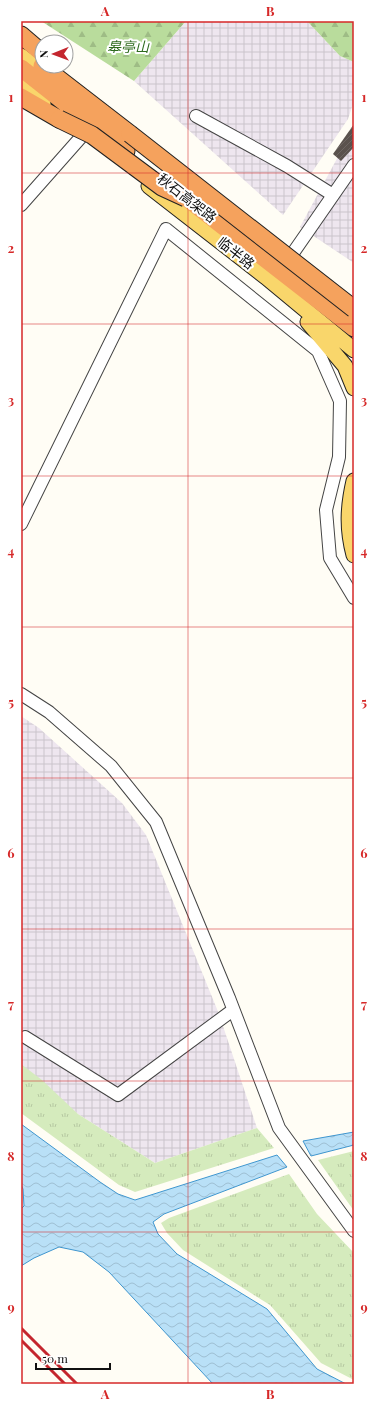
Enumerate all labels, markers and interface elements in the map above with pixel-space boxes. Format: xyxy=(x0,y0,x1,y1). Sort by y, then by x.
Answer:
text: A xyxy=(100,2,110,19)
text: B xyxy=(266,2,275,19)
north arrow xyxy=(34,34,74,74)
park label: 皋亭山 xyxy=(107,37,150,56)
text: N xyxy=(36,50,51,58)
text: 1 xyxy=(9,88,14,105)
text: 1 xyxy=(362,88,367,105)
street label: 秋石高架路 xyxy=(154,169,221,227)
street label: 临半路 xyxy=(214,232,259,273)
text: 2 xyxy=(8,239,15,256)
text: 2 xyxy=(361,239,368,256)
text: 3 xyxy=(8,391,14,408)
text: 3 xyxy=(361,391,367,408)
text: 4 xyxy=(8,542,15,559)
text: 4 xyxy=(361,542,368,559)
text: 5 xyxy=(8,693,14,710)
text: 5 xyxy=(361,693,367,710)
text: 6 xyxy=(7,844,15,861)
text: 6 xyxy=(360,844,368,861)
text: 7 xyxy=(8,995,14,1012)
text: 7 xyxy=(361,995,367,1012)
text: 8 xyxy=(7,1147,15,1164)
text: 8 xyxy=(360,1147,368,1164)
text: 9 xyxy=(7,1298,15,1315)
text: 9 xyxy=(360,1298,368,1315)
scale bar xyxy=(36,1345,110,1371)
text: 50 m xyxy=(42,1350,68,1366)
text: A xyxy=(100,1385,110,1402)
text: B xyxy=(266,1385,275,1402)

